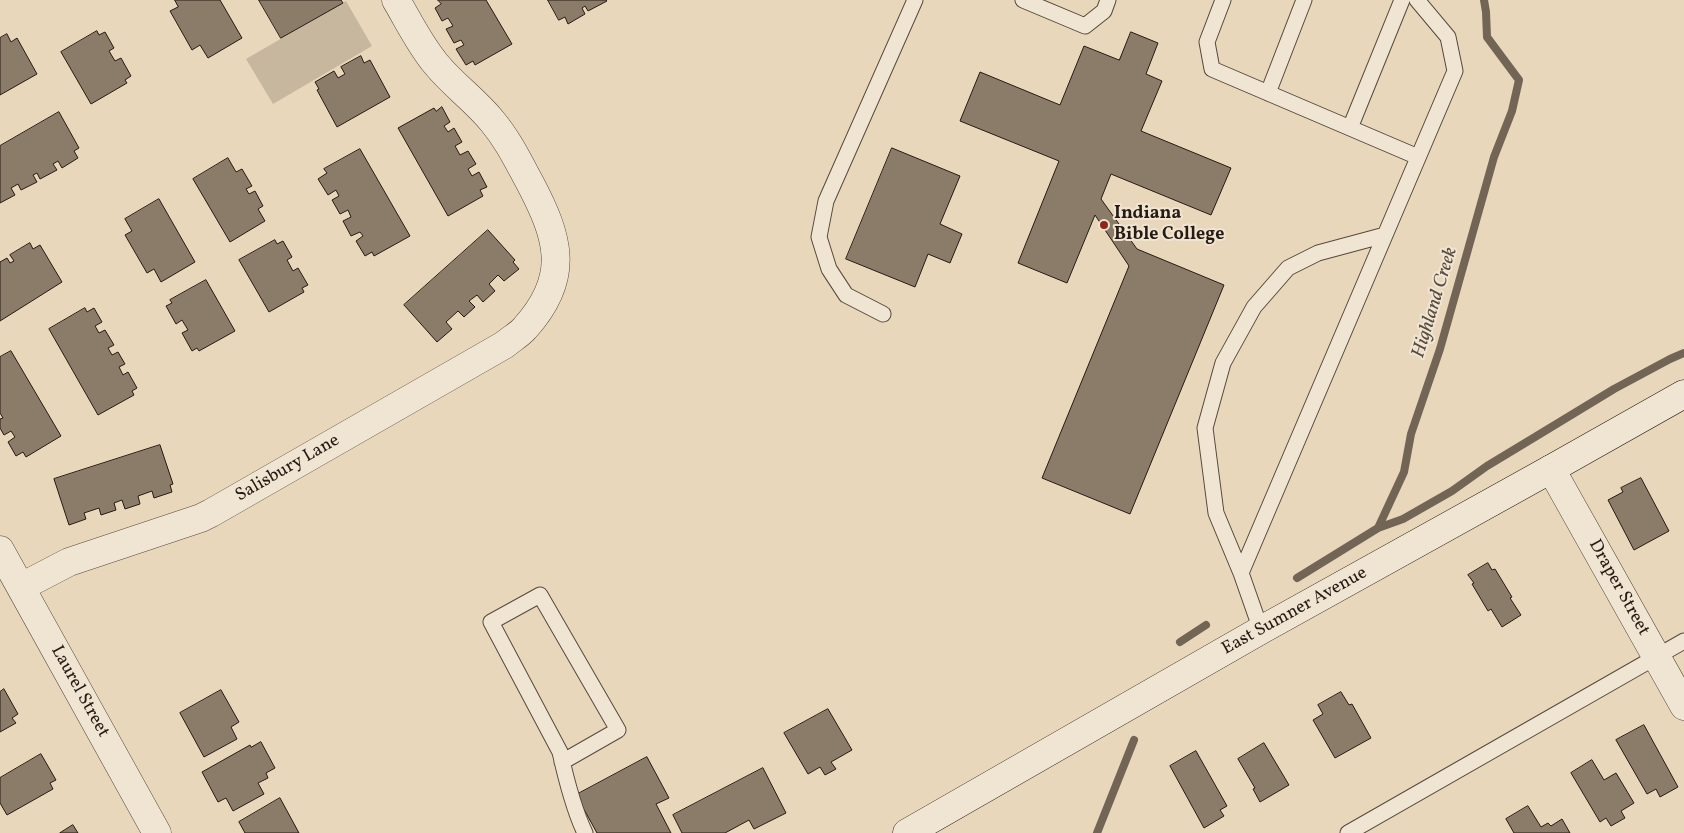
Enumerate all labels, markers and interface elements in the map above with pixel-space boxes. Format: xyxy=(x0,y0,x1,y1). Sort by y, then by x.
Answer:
place label: Indiana Bible College xyxy=(1114,204,1224,246)
marker: Indiana Bible College xyxy=(1098,219,1110,231)
water label: Highland Creek xyxy=(1408,245,1464,361)
street label: Salisbury Lane xyxy=(232,430,344,508)
street label: Draper Street xyxy=(1583,536,1653,640)
street label: East Sumner Avenue xyxy=(1219,563,1371,661)
street label: Laurel Street xyxy=(45,642,113,742)

